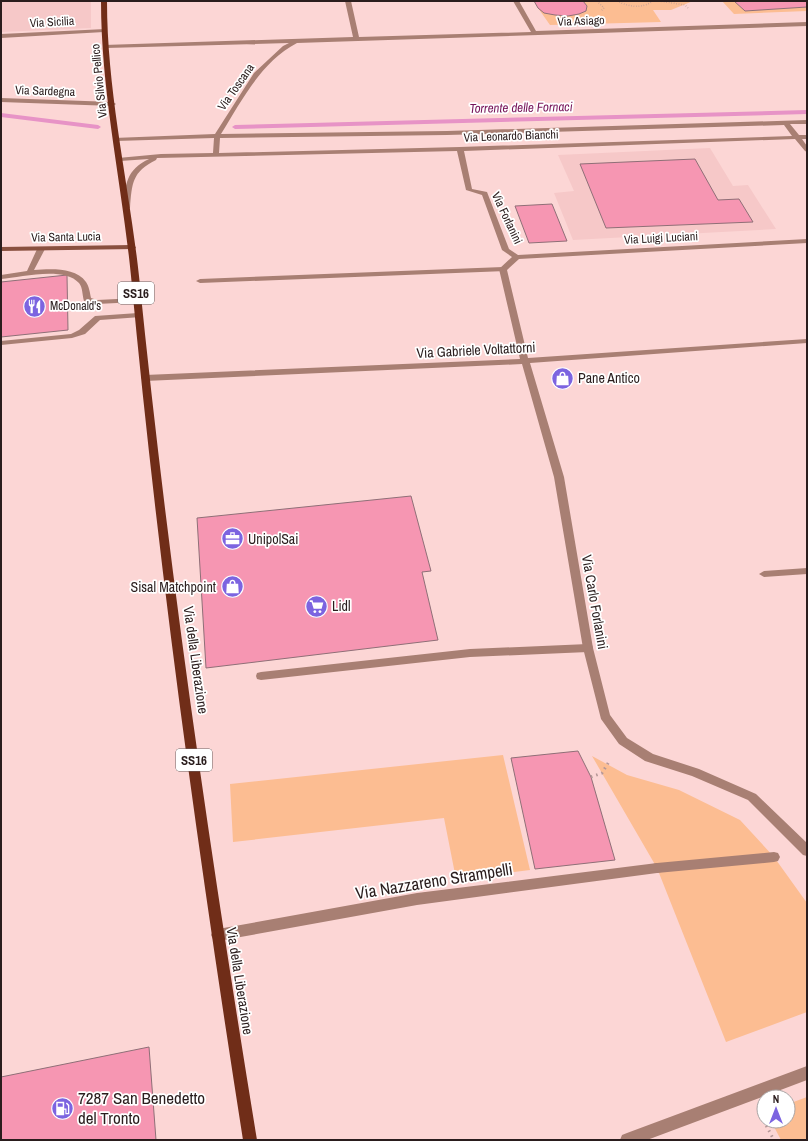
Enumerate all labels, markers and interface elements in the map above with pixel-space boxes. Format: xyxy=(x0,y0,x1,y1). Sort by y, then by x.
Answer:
street label: Via Asiago xyxy=(557,12,605,30)
street label: Via Sicilia xyxy=(29,13,75,31)
street label: Via Silvio Pellico xyxy=(87,43,111,119)
street label: Via Toscana xyxy=(214,60,258,114)
street label: Via Sardegna xyxy=(15,82,76,100)
water label: Torrente delle Fornaci xyxy=(469,98,573,117)
street label: Via Leonardo Bianchi xyxy=(463,126,559,146)
street label: Via Forlanini xyxy=(488,189,526,247)
street label: Via Santa Lucia xyxy=(31,228,102,246)
street label: Via Luigi Luciani xyxy=(624,228,698,248)
road number: SS16 xyxy=(118,282,154,304)
restaurant icon: McDonald's xyxy=(21,293,47,319)
place label: McDonald's xyxy=(50,298,101,314)
street label: Via Gabriele Voltattorni xyxy=(416,338,536,362)
shop icon: Pane Antico xyxy=(550,365,576,391)
place label: Pane Antico xyxy=(578,369,640,387)
office icon: UnipolSai xyxy=(219,526,245,552)
place label: UnipolSai xyxy=(248,530,298,548)
street label: Via Carlo Forlanini xyxy=(578,553,612,651)
shop icon: Sisal Matchpoint xyxy=(219,574,245,600)
place label: Sisal Matchpoint xyxy=(130,578,216,596)
supermarket icon: Lidl xyxy=(303,593,329,619)
place label: Lidl xyxy=(332,597,351,615)
street label: Via della Liberazione xyxy=(180,605,212,715)
road number: SS16 xyxy=(176,749,212,771)
street label: Via Nazzareno Strampelli xyxy=(354,857,514,904)
street label: Via della Liberazione xyxy=(223,926,257,1036)
place label: 7287 San Benedetto del Tronto xyxy=(78,1086,205,1129)
north arrow xyxy=(756,1089,796,1129)
text: N xyxy=(773,1092,779,1106)
fuel station icon: 7287 San Benedetto del Tronto xyxy=(50,1095,76,1121)

